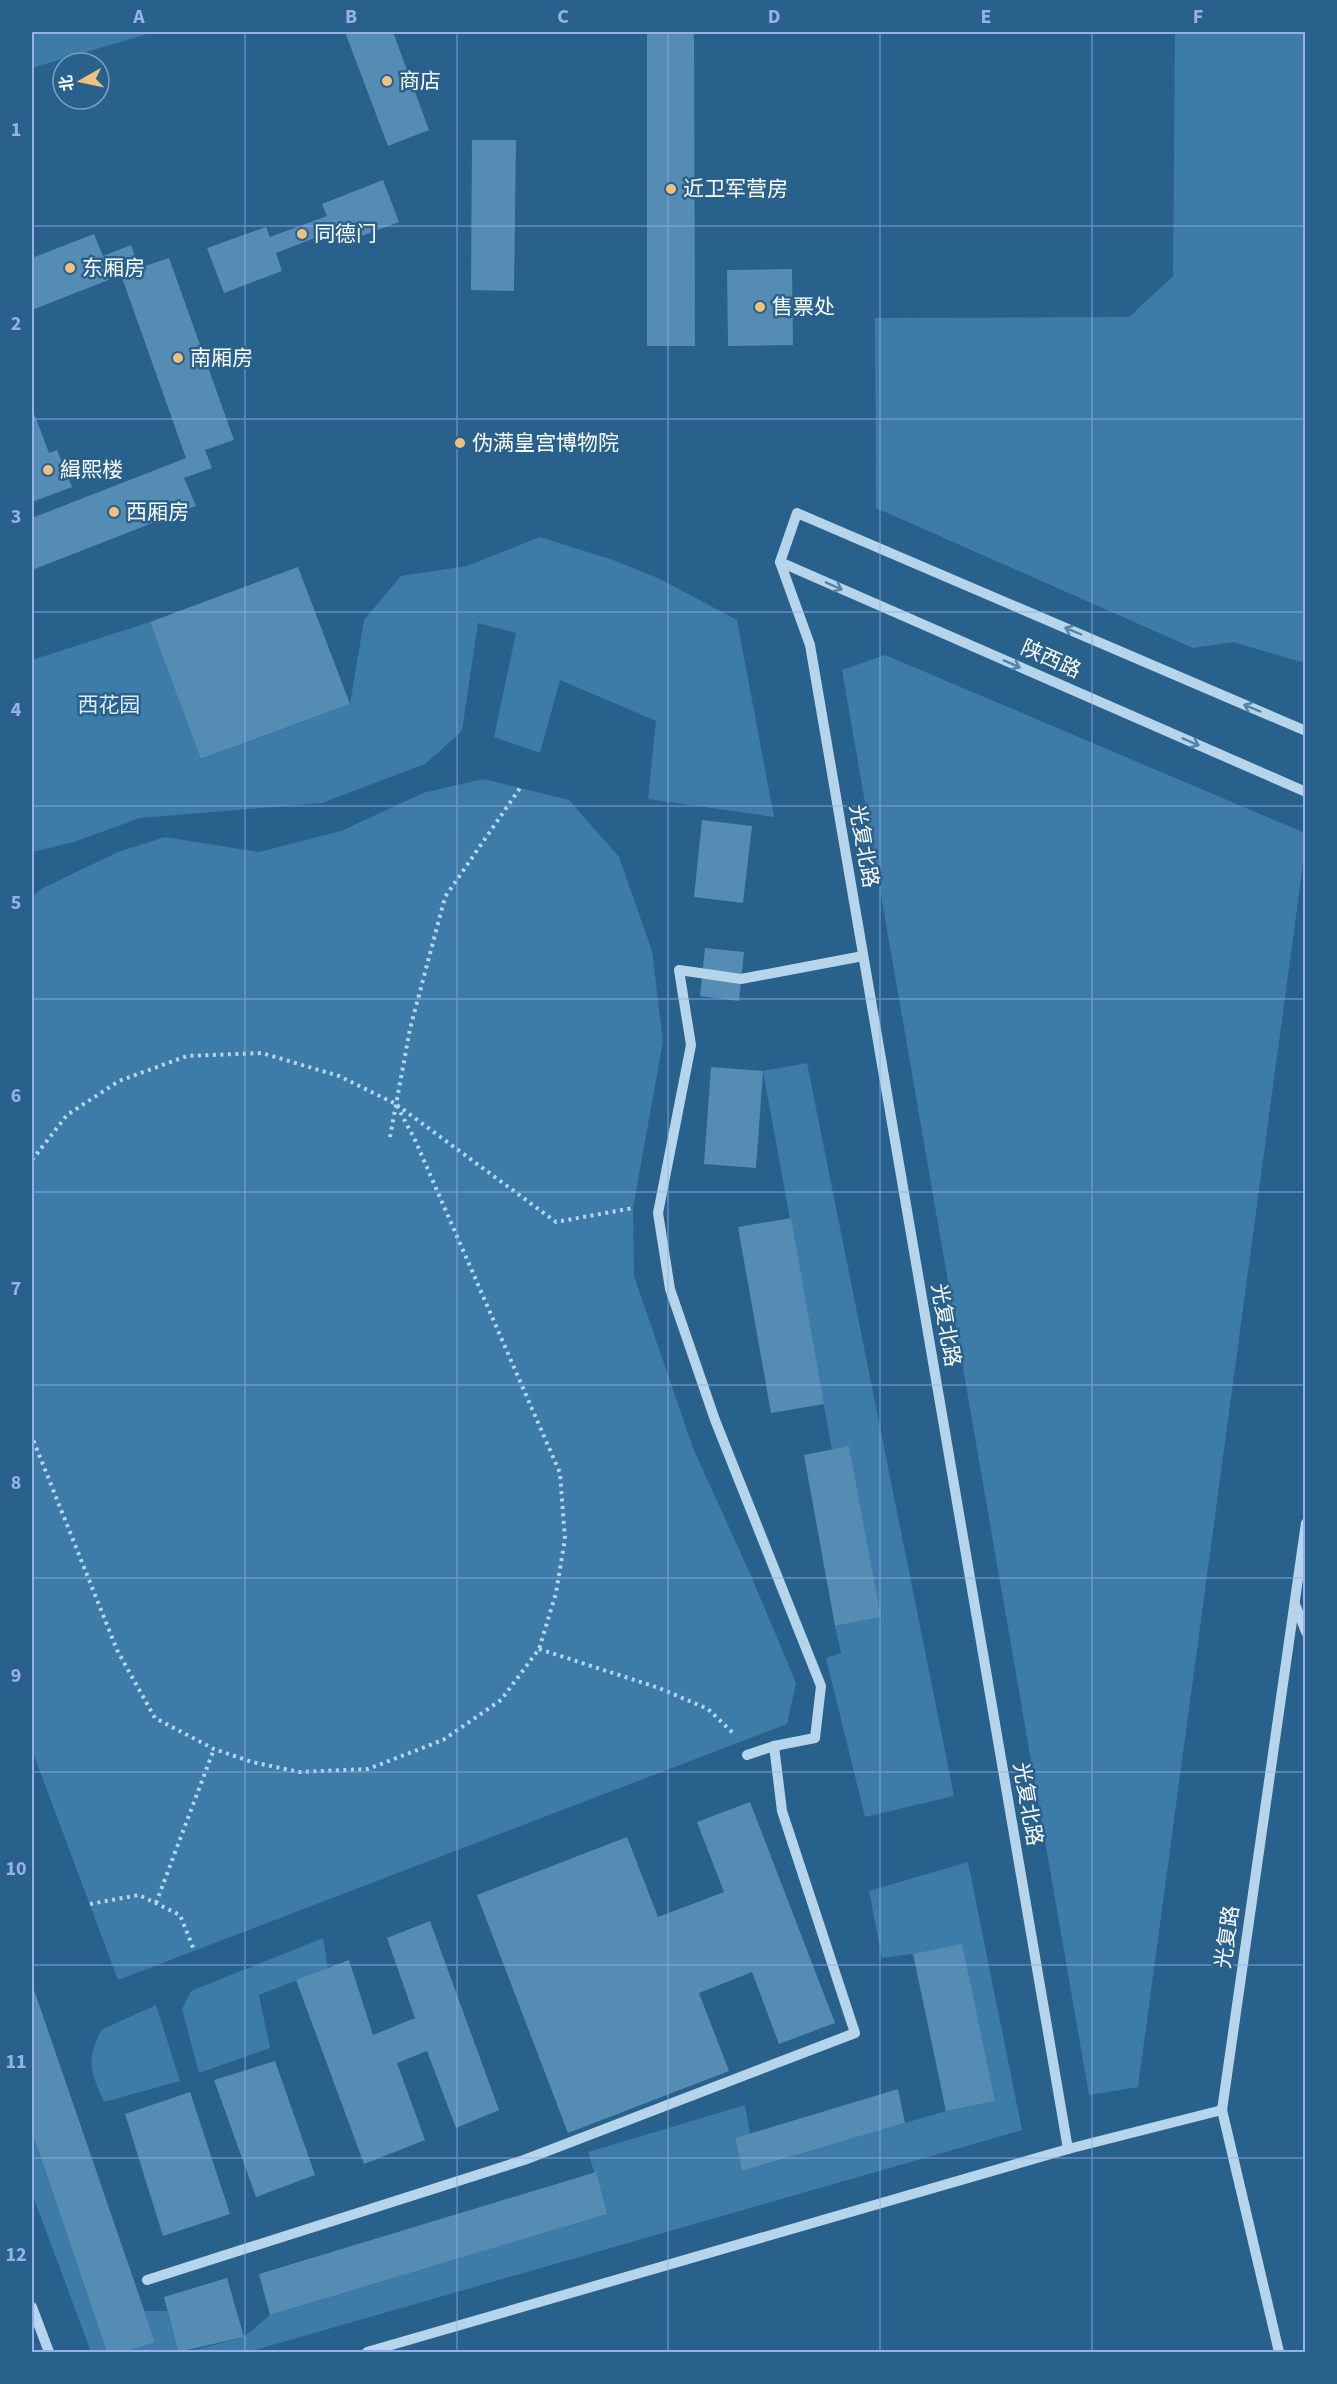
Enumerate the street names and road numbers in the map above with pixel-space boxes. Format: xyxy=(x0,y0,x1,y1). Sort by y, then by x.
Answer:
street label: 陕西路 xyxy=(1016,632,1086,686)
street label: 光复北路 xyxy=(842,802,886,890)
street label: 光复北路 xyxy=(924,1281,968,1369)
street label: 光复北路 xyxy=(1006,1760,1050,1848)
street label: 光复路 xyxy=(1208,1904,1246,1970)

